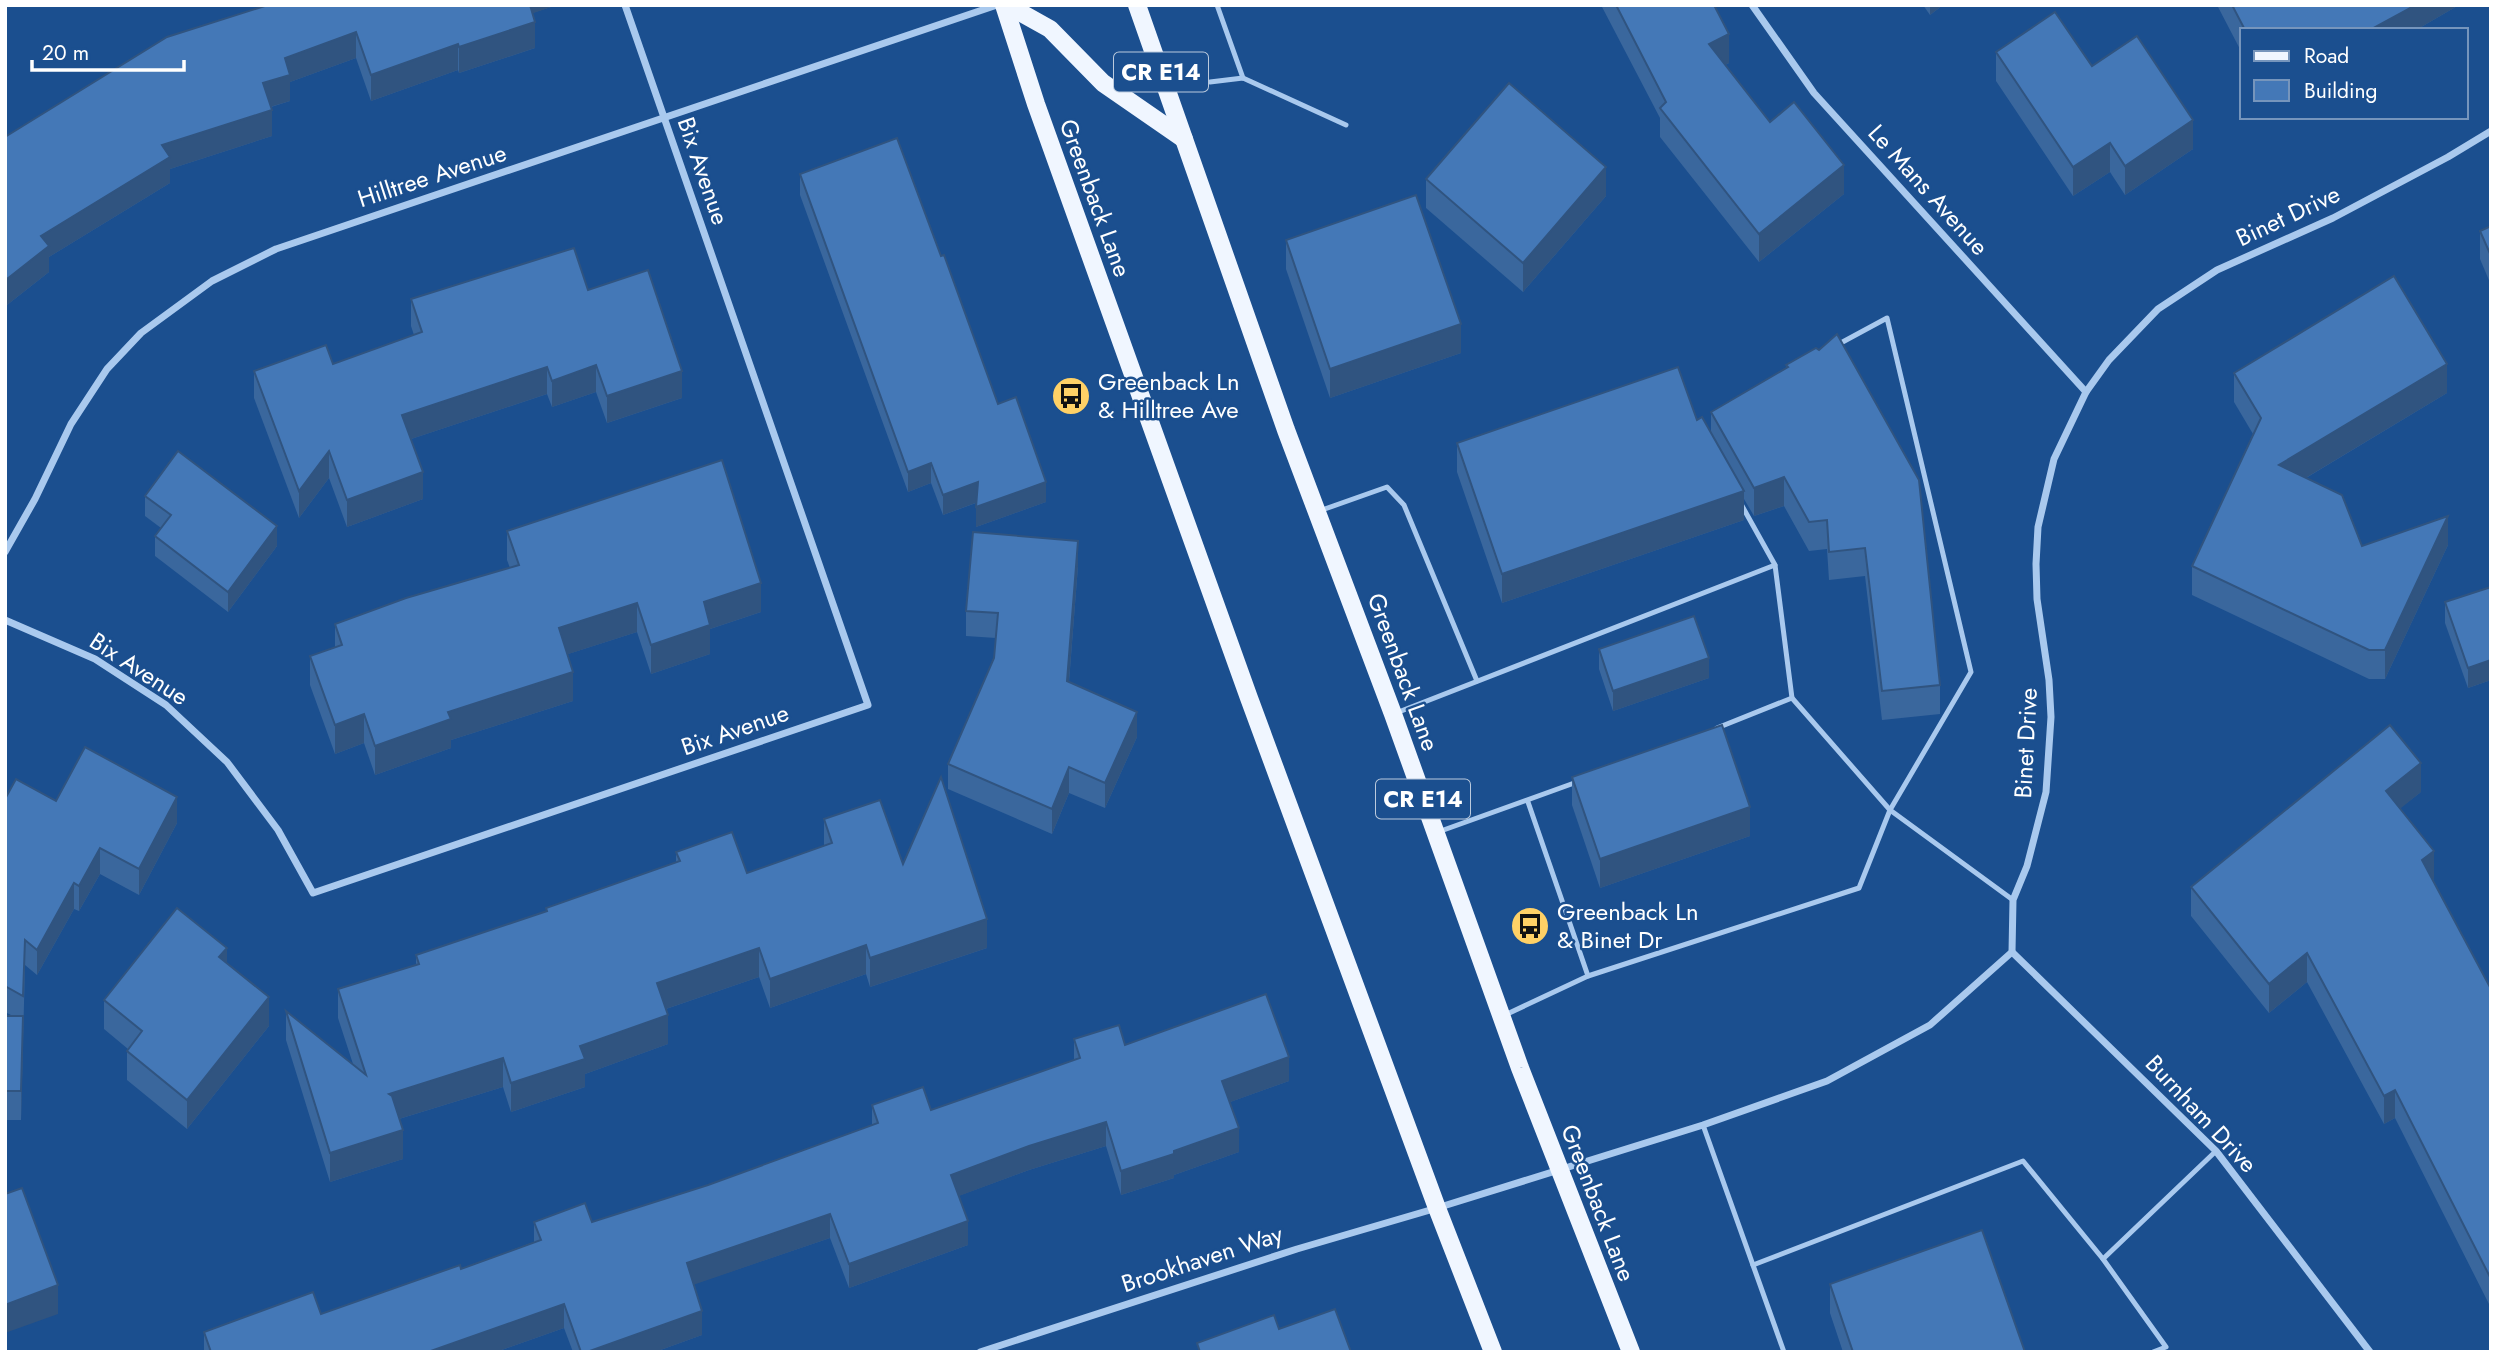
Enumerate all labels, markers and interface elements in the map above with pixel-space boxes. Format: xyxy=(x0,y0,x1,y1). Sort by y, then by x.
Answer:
scale bar xyxy=(32,28,184,72)
legend xyxy=(2240,28,2468,119)
text: 20 m xyxy=(42,38,89,68)
text: Road xyxy=(2304,41,2349,71)
road number: CR E14 xyxy=(1114,53,1208,92)
text: Building xyxy=(2304,76,2377,106)
street label: Bix Avenue xyxy=(669,112,738,229)
street label: Greenback Lane xyxy=(1051,114,1140,282)
street label: Le Mans Avenue xyxy=(1860,116,1997,263)
street label: Hilltree Avenue xyxy=(353,135,511,216)
street label: Binet Drive xyxy=(2230,176,2345,255)
place label: Greenback Ln & Hilltree Ave xyxy=(1098,364,1240,427)
bus stop icon: Greenback Ln & Hilltree Ave xyxy=(1050,375,1092,417)
street label: Greenback Lane xyxy=(1359,588,1448,756)
street label: Bix Avenue xyxy=(83,623,196,714)
street label: Binet Drive xyxy=(2005,687,2046,799)
street label: Bix Avenue xyxy=(676,695,793,764)
road number: CR E14 xyxy=(1376,779,1470,818)
place label: Greenback Ln & Binet Dr xyxy=(1557,894,1699,957)
bus stop icon: Greenback Ln & Binet Dr xyxy=(1509,905,1551,947)
street label: Burnham Drive xyxy=(2137,1047,2265,1181)
street label: Greenback Lane xyxy=(1552,1119,1644,1286)
street label: Brookhaven Way xyxy=(1117,1216,1287,1301)

